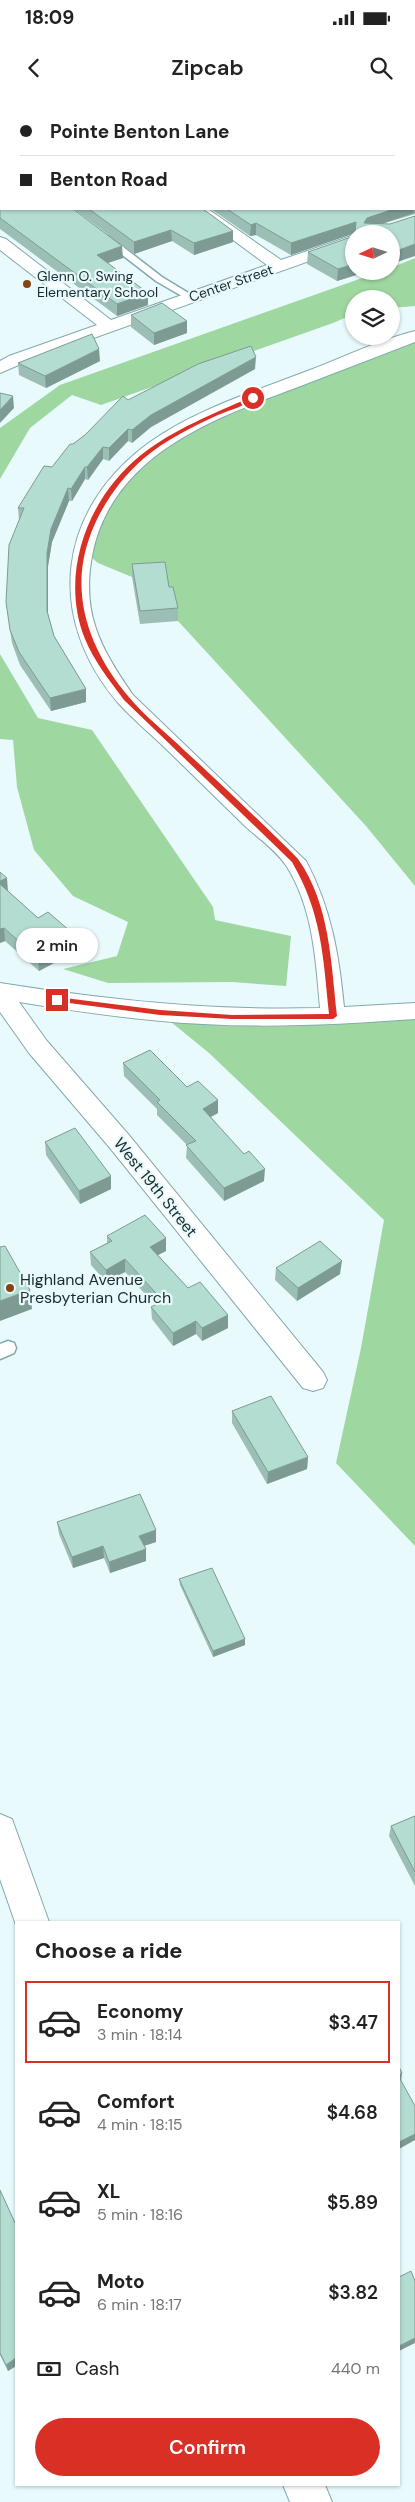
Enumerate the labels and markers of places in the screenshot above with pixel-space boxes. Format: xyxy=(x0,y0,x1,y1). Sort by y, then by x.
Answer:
place label: Glenn O. Swing Elementary School xyxy=(37,267,158,301)
marker: Glenn O. Swing Elementary School xyxy=(21,278,33,290)
place label: Highland Avenue Presbyterian Church xyxy=(20,1269,171,1308)
marker: Highland Avenue Presbyterian Church xyxy=(4,1282,16,1294)

